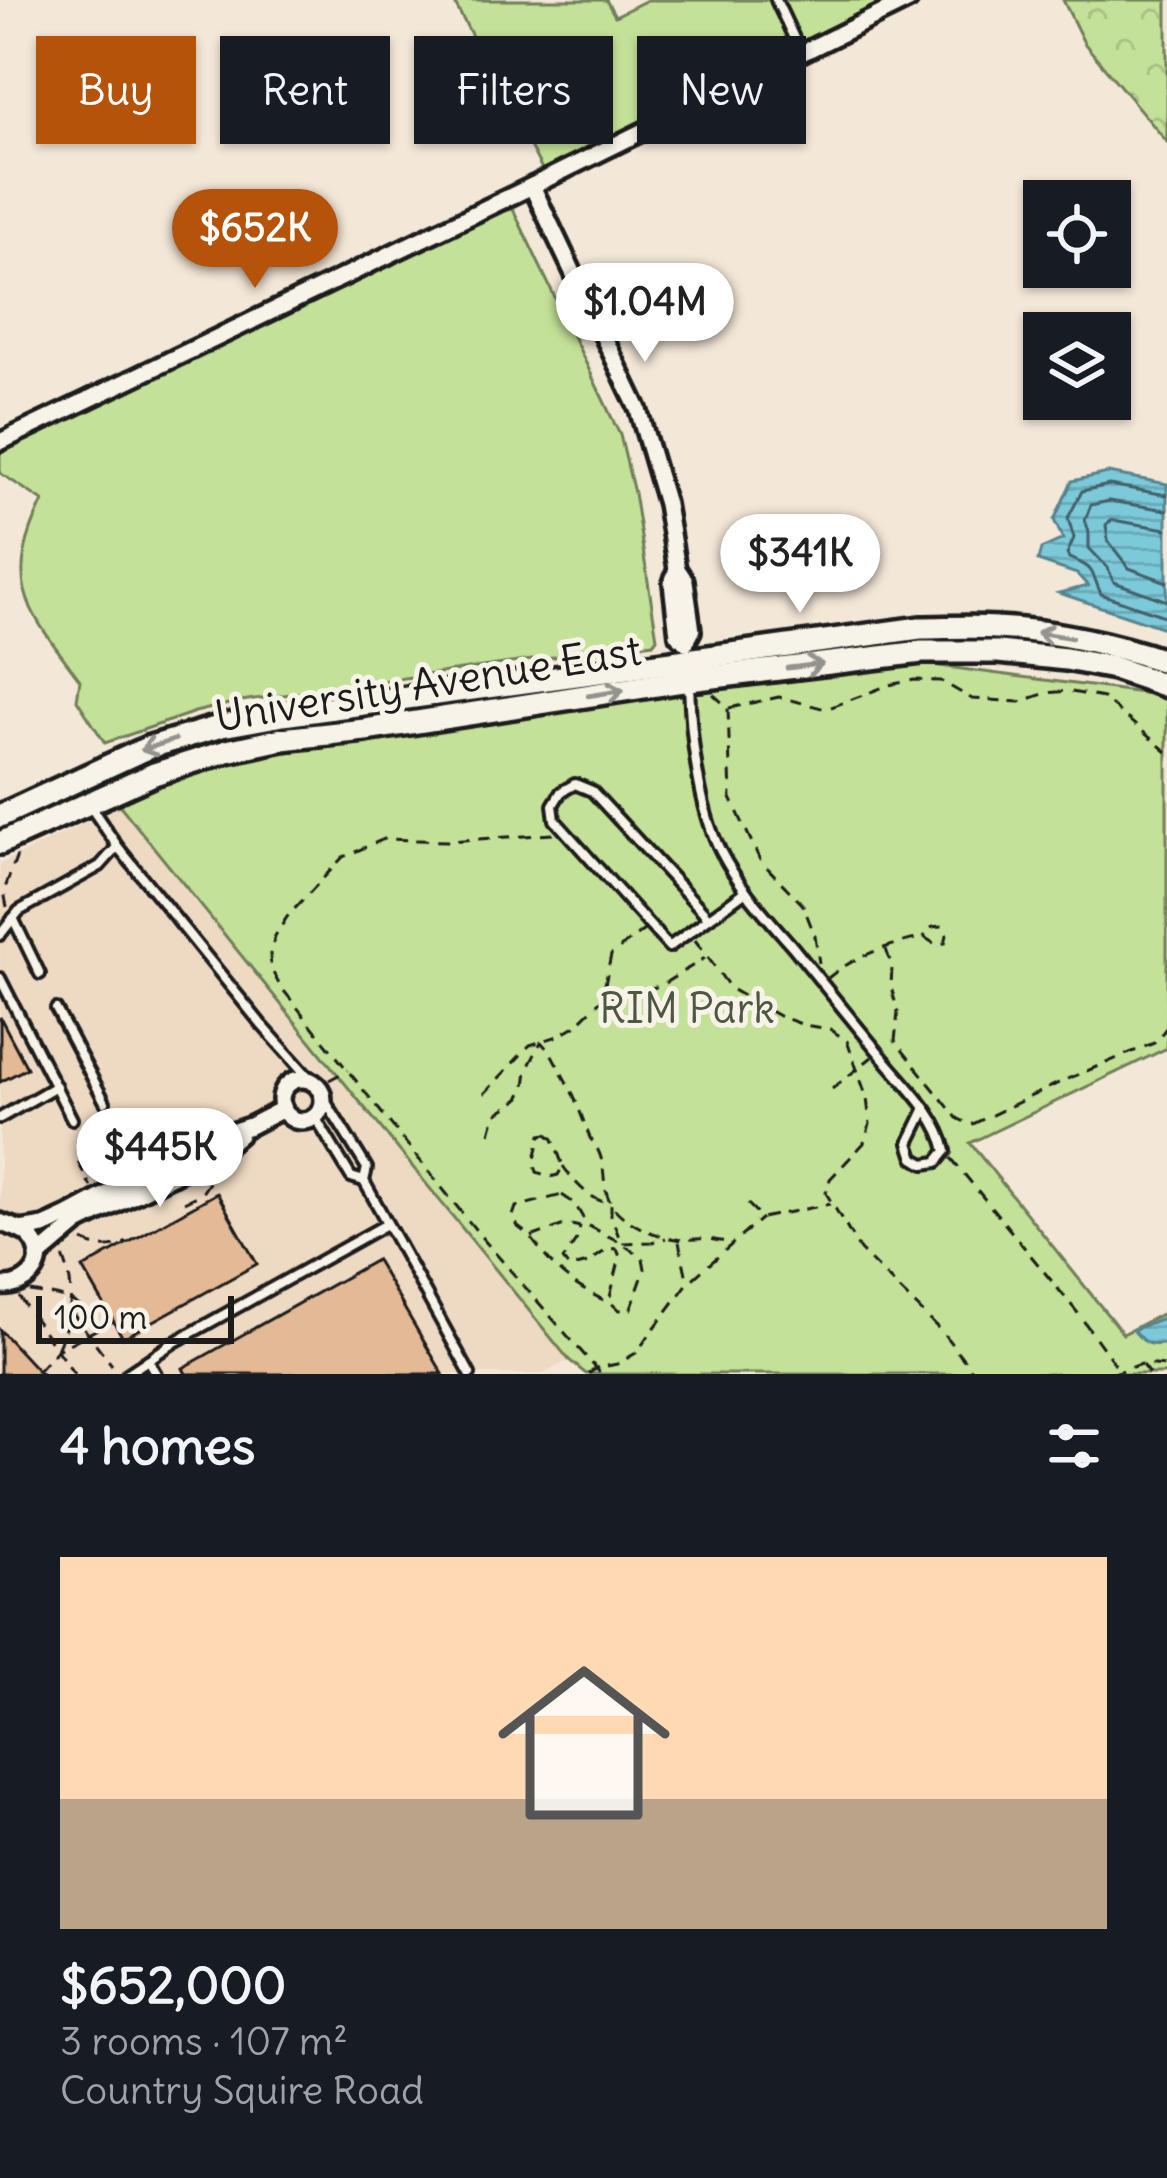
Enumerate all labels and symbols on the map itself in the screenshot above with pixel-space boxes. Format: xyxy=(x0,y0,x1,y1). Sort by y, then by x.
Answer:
pin: $652K xyxy=(171,189,339,291)
pin: $1.04M xyxy=(547,263,743,365)
pin: $341K xyxy=(716,514,884,616)
one-way arrow xyxy=(1035,623,1074,646)
street label: University Avenue East xyxy=(211,624,645,742)
one-way arrow xyxy=(785,654,824,676)
one-way arrow xyxy=(585,680,624,703)
one-way arrow xyxy=(140,736,178,758)
park label: RIM Park xyxy=(599,982,775,1034)
pin: $445K xyxy=(76,1108,244,1210)
scale bar xyxy=(36,1290,234,1343)

